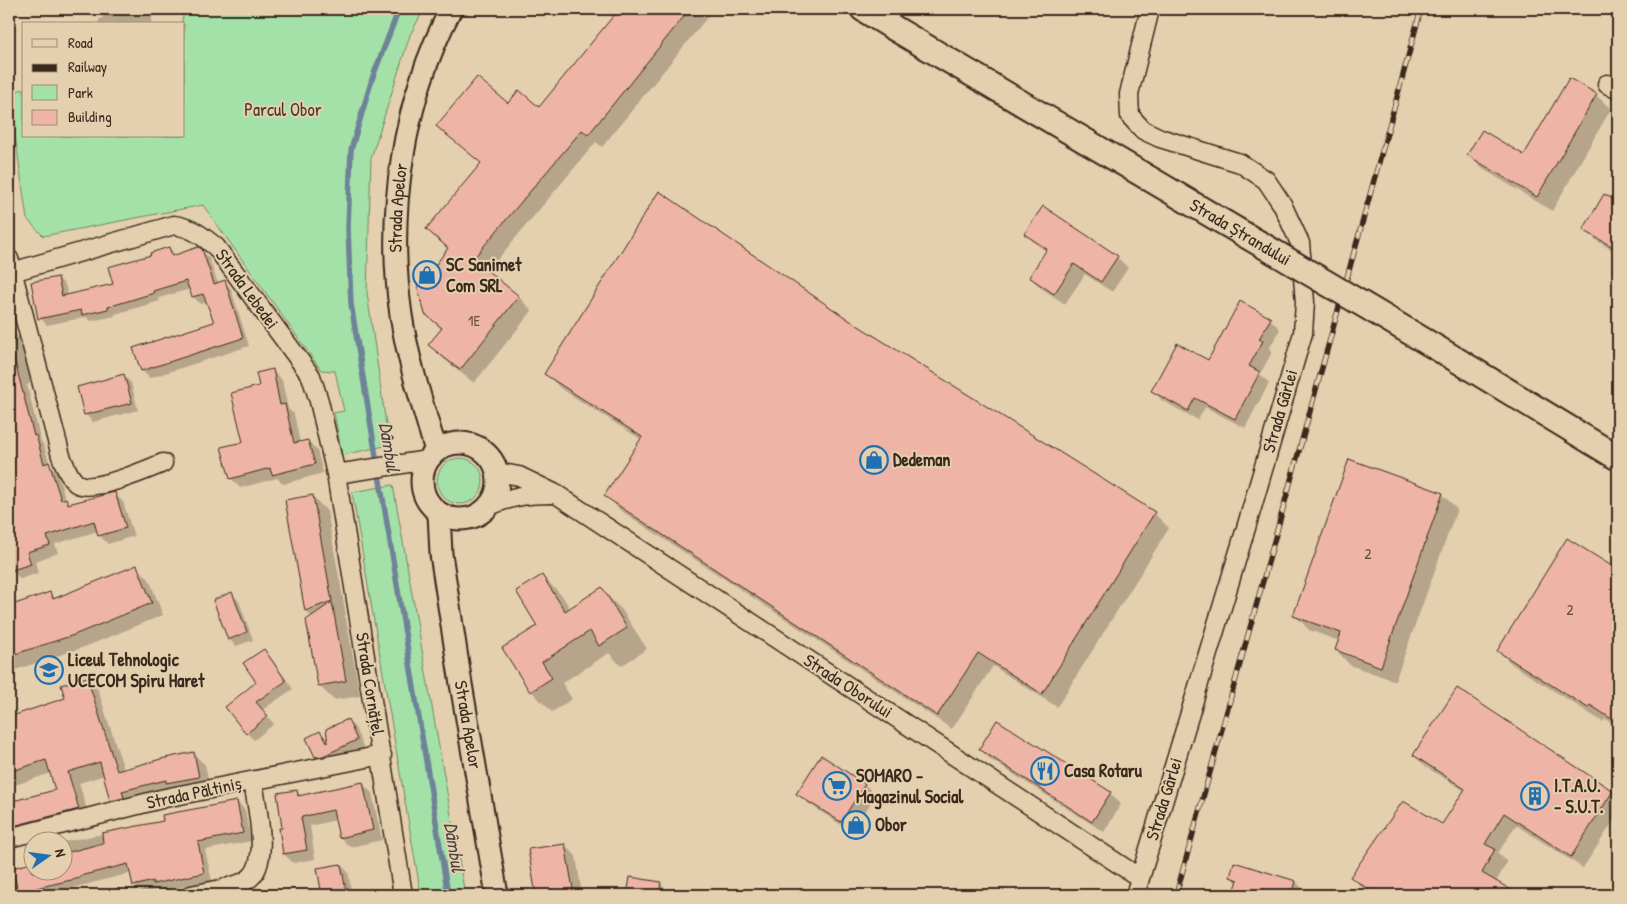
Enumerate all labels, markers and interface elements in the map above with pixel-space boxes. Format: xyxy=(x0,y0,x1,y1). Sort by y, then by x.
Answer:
legend xyxy=(22,22,185,138)
text: Road xyxy=(68,32,93,53)
text: Railway xyxy=(68,56,107,77)
text: Park xyxy=(68,82,93,103)
park label: Parcul Obor xyxy=(244,97,322,122)
text: Building xyxy=(68,106,112,127)
street label: Strada Apelor xyxy=(383,161,413,253)
street label: Strada Ștrandului xyxy=(1185,192,1296,271)
street label: Strada Lebedei xyxy=(210,244,285,334)
place label: SC Sanimet Com SRL xyxy=(446,252,522,298)
shop icon: SC Sanimet Com SRL xyxy=(412,260,442,290)
house number: 1E xyxy=(468,310,480,331)
street label: Strada Gârlei xyxy=(1256,366,1303,455)
water label: Dâmbul xyxy=(373,420,407,475)
shop icon: Dedeman xyxy=(859,445,889,475)
place label: Dedeman xyxy=(893,447,950,472)
house number: 2 xyxy=(1364,543,1372,564)
house number: 2 xyxy=(1566,599,1574,620)
street label: Strada Cornățel xyxy=(350,631,391,737)
place label: Liceul Tehnologic UCECOM Spiru Haret xyxy=(68,647,205,694)
street label: Strada Oborului xyxy=(799,647,898,724)
school or university icon: Liceul Tehnologic UCECOM Spiru Haret xyxy=(34,655,64,685)
street label: Strada Apelor xyxy=(449,679,488,771)
street label: Strada Gârlei xyxy=(1139,754,1188,843)
restaurant icon: Casa Rotaru xyxy=(1030,756,1060,786)
place label: Casa Rotaru xyxy=(1064,758,1143,783)
place label: SOMARO - Magazinul Social xyxy=(856,763,964,810)
street label: Strada Păltiniș xyxy=(144,770,244,815)
supermarket icon: SOMARO - Magazinul Social xyxy=(822,771,852,801)
place label: I.T.A.U. - S.U.T. xyxy=(1554,773,1604,819)
building icon: I.T.A.U. - S.U.T. xyxy=(1520,781,1550,811)
shop icon: Obor xyxy=(841,810,871,840)
place label: Obor xyxy=(875,812,907,837)
water label: Dâmbul xyxy=(438,820,472,875)
north arrow xyxy=(22,832,72,882)
text: N xyxy=(51,847,71,859)

